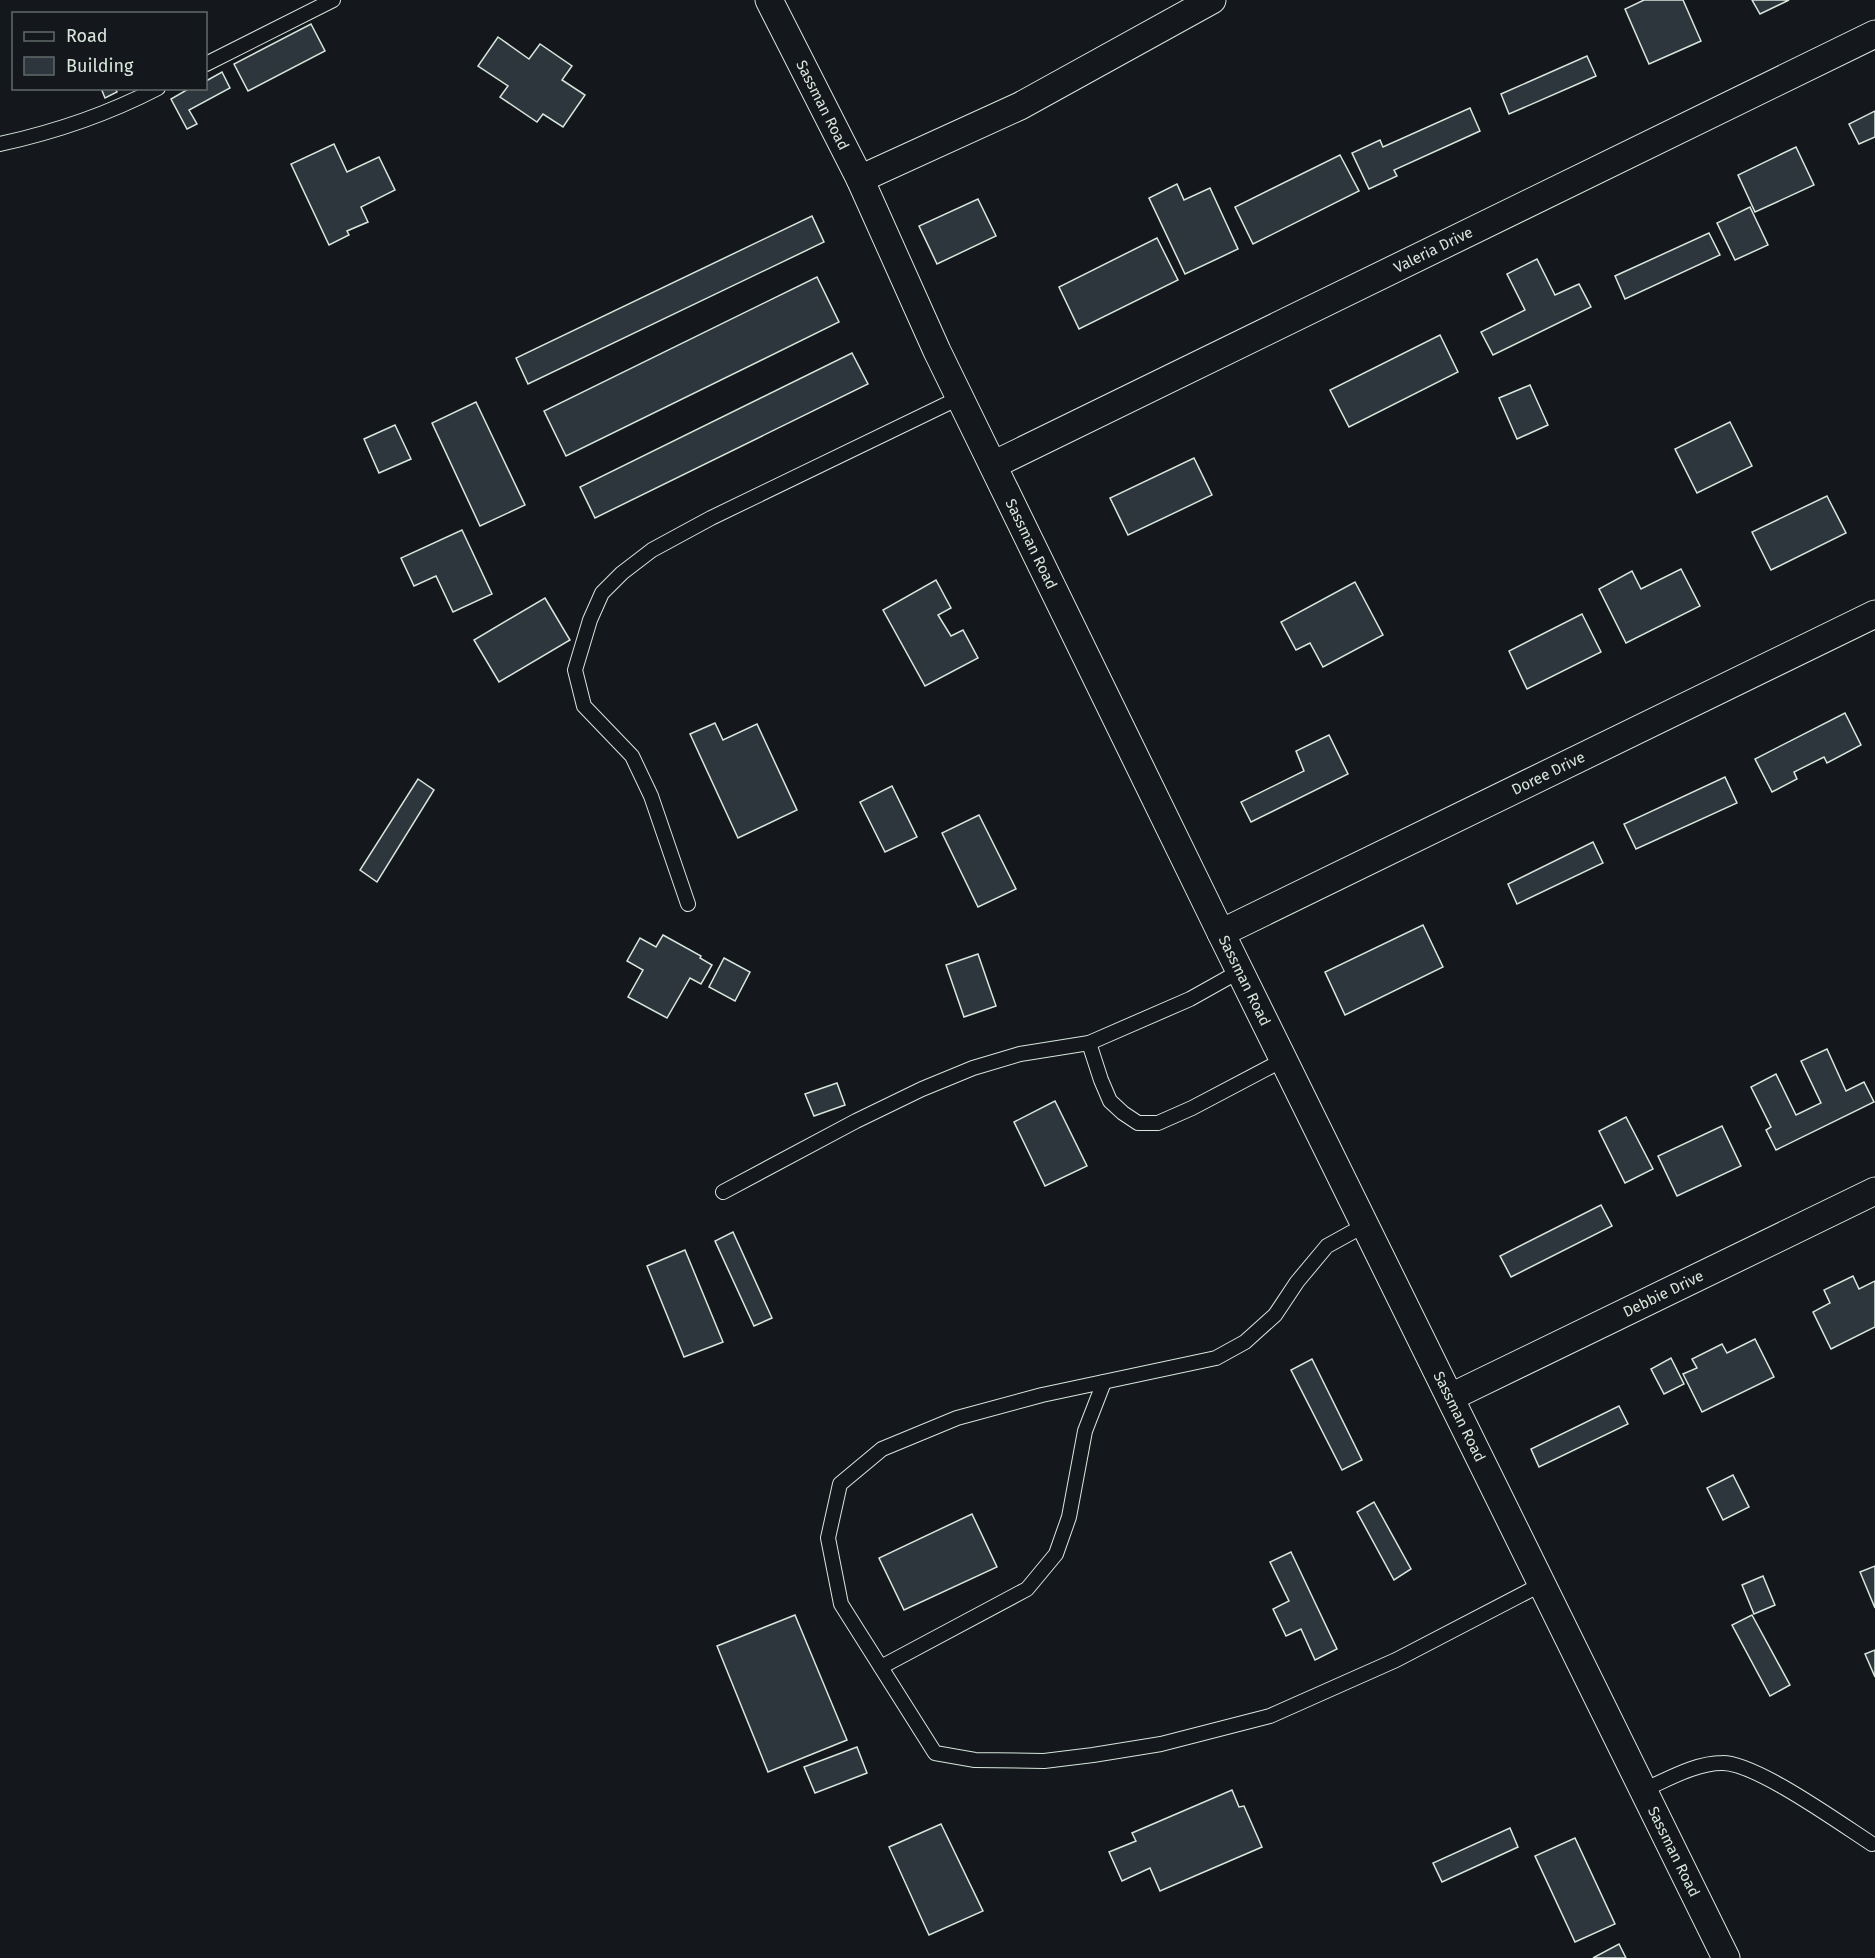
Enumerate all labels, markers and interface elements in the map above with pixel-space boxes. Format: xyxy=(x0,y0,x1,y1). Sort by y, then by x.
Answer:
legend xyxy=(12,12,207,90)
text: Road xyxy=(66,25,108,47)
text: Building xyxy=(66,55,134,77)
street label: Sassman Road xyxy=(792,57,853,153)
street label: Valeria Drive xyxy=(1391,223,1476,277)
street label: Sassman Road xyxy=(1001,496,1061,592)
street label: Doree Drive xyxy=(1509,748,1588,799)
street label: Sassman Road xyxy=(1215,933,1274,1029)
street label: Debbie Drive xyxy=(1620,1267,1706,1321)
street label: Sassman Road xyxy=(1429,1368,1489,1465)
street label: Sassman Road xyxy=(1644,1804,1703,1900)

